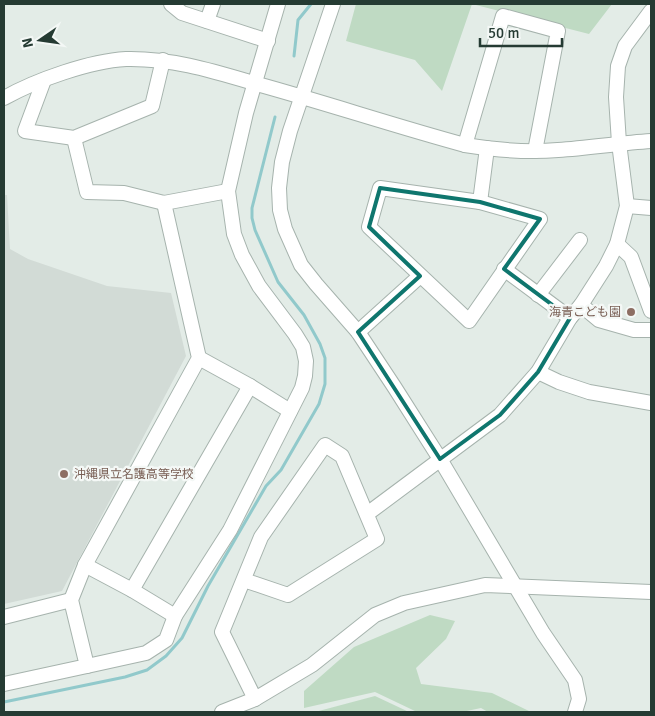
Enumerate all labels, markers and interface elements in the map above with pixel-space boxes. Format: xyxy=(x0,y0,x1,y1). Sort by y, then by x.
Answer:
north arrow xyxy=(15,15,65,65)
scale bar xyxy=(480,15,562,47)
text: 50 m xyxy=(488,24,519,42)
text: N xyxy=(18,36,37,49)
place label: 海青こども園 xyxy=(549,305,621,320)
marker: 海青こども園 xyxy=(625,306,637,318)
place label: 沖縄県立名護高等学校 xyxy=(74,467,194,482)
marker: 沖縄県立名護高等学校 xyxy=(58,468,70,480)

